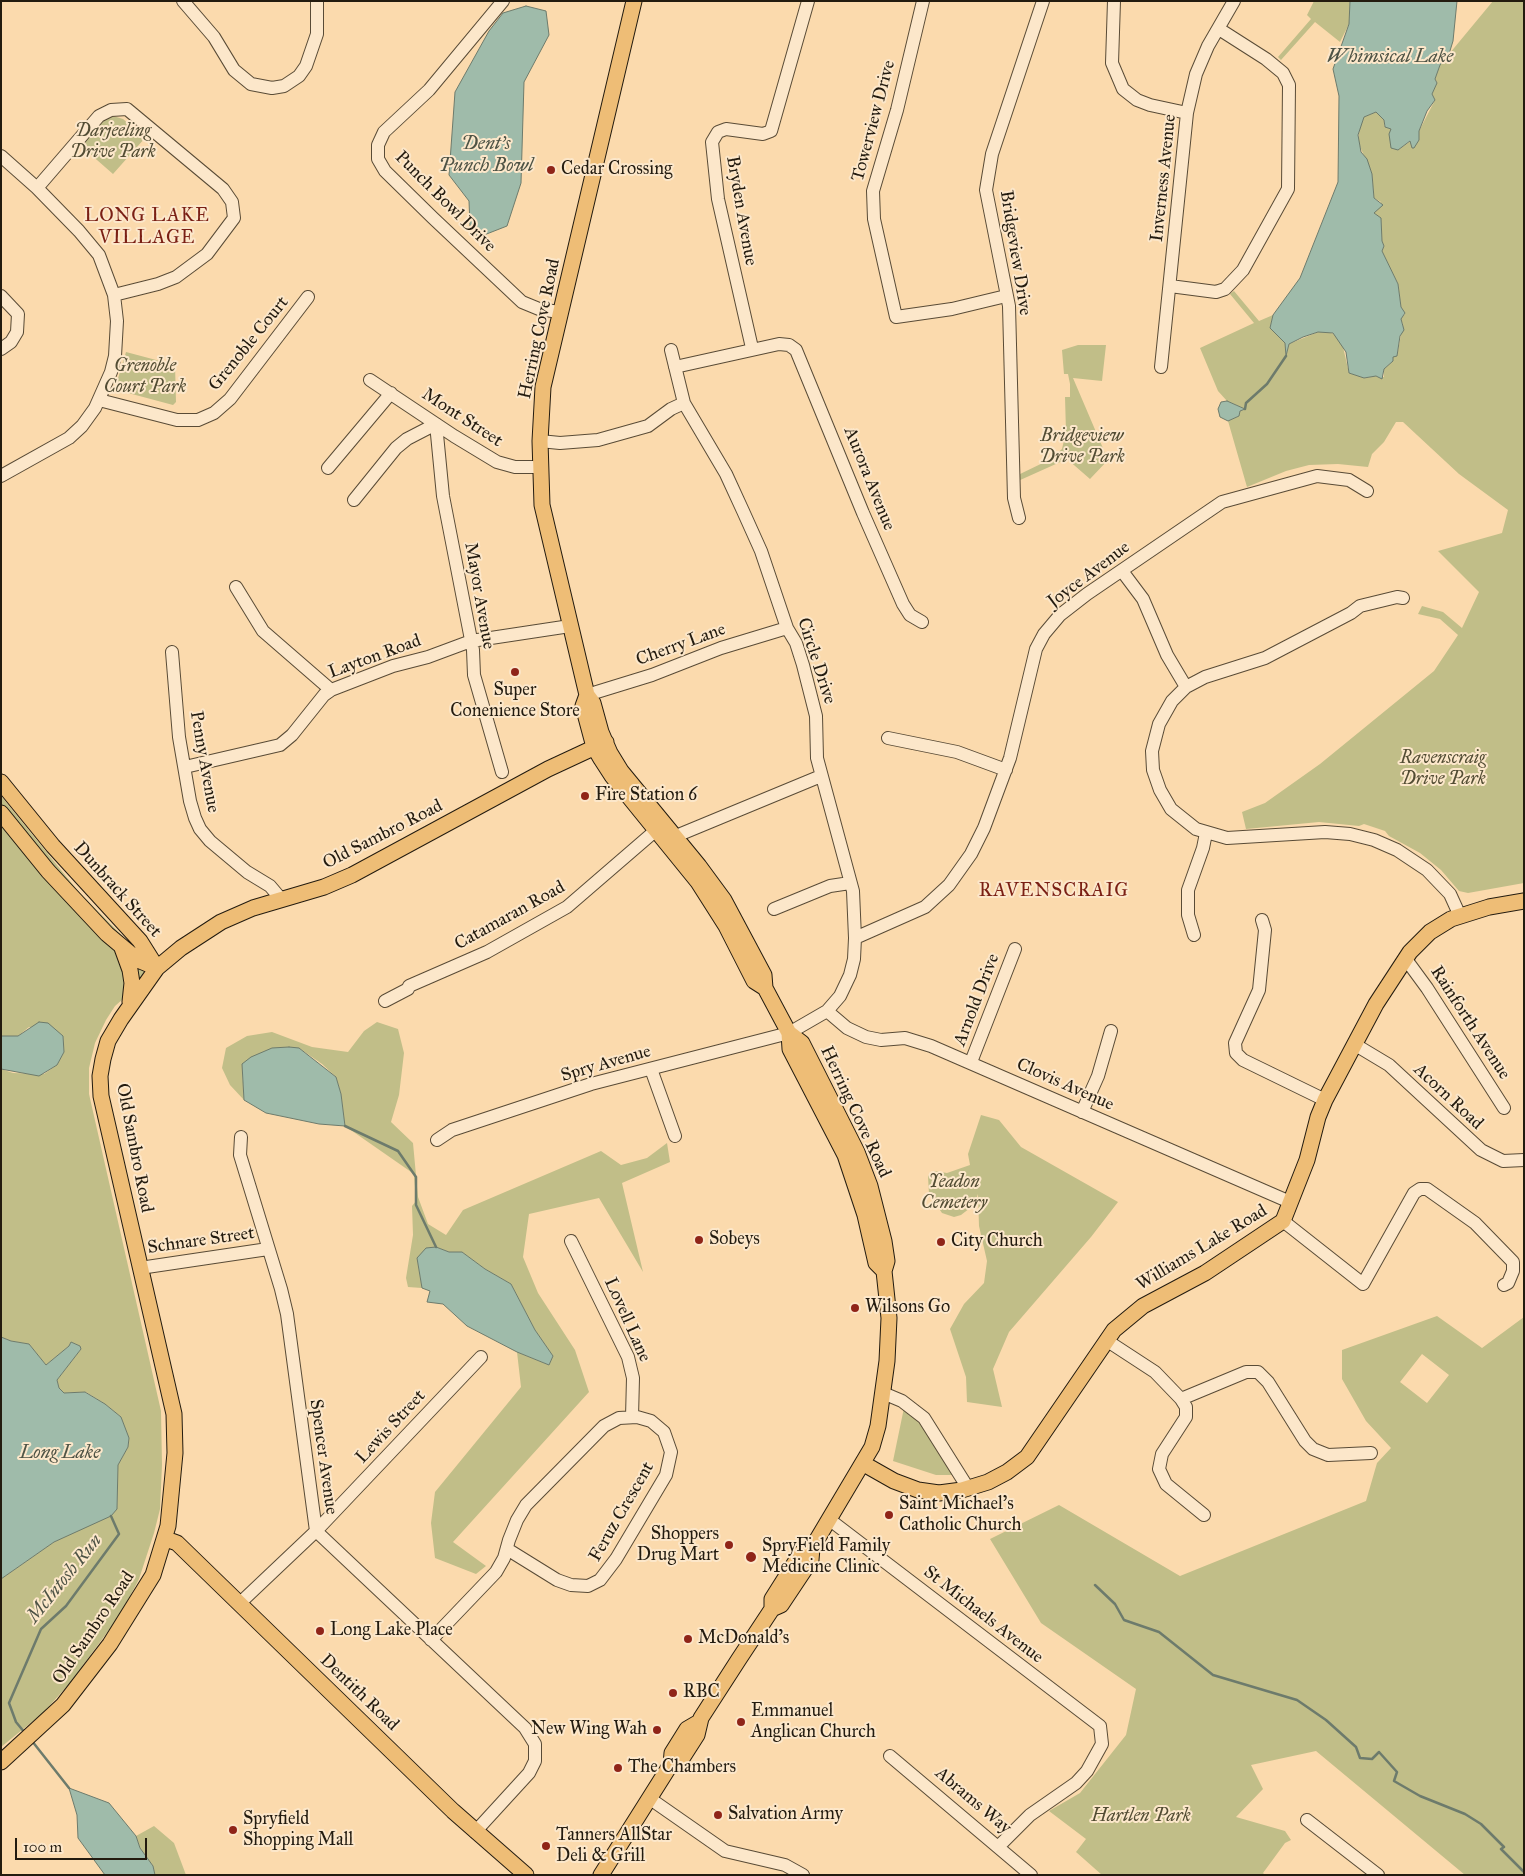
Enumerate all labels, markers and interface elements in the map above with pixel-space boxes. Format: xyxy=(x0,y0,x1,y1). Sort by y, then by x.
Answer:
water label: Whimsical Lake xyxy=(1327,46,1453,68)
street label: Towerview Drive xyxy=(847,58,901,184)
street label: Inverness Avenue xyxy=(1147,113,1181,243)
park label: Darjeeling Drive Park xyxy=(70,121,156,163)
water label: Dent's Punch Bowl xyxy=(439,133,533,177)
street label: Punch Bowl Drive xyxy=(390,147,500,257)
street label: Bryden Avenue xyxy=(721,154,761,268)
place label: Cedar Crossing xyxy=(561,159,672,181)
marker: Cedar Crossing xyxy=(545,164,557,176)
street label: Bridgeview Drive xyxy=(994,189,1036,317)
district label: LONG LAKE VILLAGE xyxy=(83,205,211,249)
street label: Herring Cove Road xyxy=(515,257,565,401)
street label: Grenoble Court xyxy=(204,292,294,396)
park label: Grenoble Court Park xyxy=(104,356,186,398)
street label: Mont Street xyxy=(417,384,507,452)
street label: Aurora Avenue xyxy=(838,424,900,534)
park label: Bridgeview Drive Park xyxy=(1039,426,1125,468)
street label: Joyce Avenue xyxy=(1044,537,1134,613)
street label: Mayor Avenue xyxy=(459,541,499,651)
street label: Circle Drive xyxy=(792,615,840,707)
street label: Cherry Lane xyxy=(633,619,729,671)
street label: Layton Road xyxy=(326,630,424,684)
marker: Super Conenience Store xyxy=(509,666,521,678)
place label: Super Conenience Store xyxy=(450,680,580,722)
street label: Penny Avenue xyxy=(184,709,224,815)
park label: Ravenscraig Drive Park xyxy=(1400,748,1486,791)
place label: Fire Station 6 xyxy=(595,785,697,807)
marker: Fire Station 6 xyxy=(579,790,591,802)
street label: Old Sambro Road xyxy=(320,796,446,874)
street label: Dunbrack Street xyxy=(68,838,166,942)
street label: Catamaran Road xyxy=(451,877,569,955)
district label: RAVENSCRAIG xyxy=(977,880,1131,902)
street label: Arnold Drive xyxy=(950,951,1004,1049)
street label: Rainforth Avenue xyxy=(1425,962,1515,1084)
street label: Spry Avenue xyxy=(559,1041,653,1087)
street label: Herring Cove Road xyxy=(815,1043,895,1181)
street label: Clovis Avenue xyxy=(1013,1054,1117,1116)
street label: Acorn Road xyxy=(1409,1059,1487,1135)
street label: Old Sambro Road xyxy=(111,1082,157,1214)
park label: Yeadon Cemetery xyxy=(921,1172,987,1214)
street label: Williams Lake Road xyxy=(1133,1200,1271,1296)
street label: Schnare Street xyxy=(146,1223,256,1259)
place label: Sobeys xyxy=(709,1229,760,1251)
place label: City Church xyxy=(951,1231,1043,1253)
marker: Sobeys xyxy=(693,1234,705,1246)
marker: City Church xyxy=(935,1236,947,1248)
street label: Lovell Lane xyxy=(599,1274,655,1366)
place label: Wilsons Go xyxy=(865,1297,950,1319)
marker: Wilsons Go xyxy=(849,1302,861,1314)
street label: Lewis Street xyxy=(351,1386,431,1468)
street label: Spencer Avenue xyxy=(304,1398,342,1516)
water label: Long Lake xyxy=(20,1442,100,1464)
street label: Feruz Crescent xyxy=(585,1458,659,1566)
place label: Saint Michael’s Catholic Church xyxy=(899,1494,1022,1536)
marker: Saint Michael’s Catholic Church xyxy=(883,1509,895,1521)
place label: Shoppers Drug Mart xyxy=(637,1524,719,1566)
water label: McIntosh Run xyxy=(22,1530,108,1628)
place label: SpryField Family Medicine Clinic xyxy=(762,1536,890,1578)
marker: Shoppers Drug Mart xyxy=(723,1539,735,1551)
marker: SpryField Family Medicine Clinic xyxy=(744,1550,758,1564)
street label: St Michaels Avenue xyxy=(919,1562,1047,1668)
street label: Old Sambro Road xyxy=(48,1568,140,1688)
place label: Long Lake Place xyxy=(330,1620,453,1642)
marker: Long Lake Place xyxy=(314,1625,326,1637)
place label: McDonald's xyxy=(698,1628,789,1650)
marker: McDonald's xyxy=(682,1633,694,1645)
street label: Dentith Road xyxy=(315,1650,403,1736)
place label: RBC xyxy=(683,1682,720,1704)
marker: RBC xyxy=(667,1687,679,1699)
place label: Emmanuel Anglican Church xyxy=(751,1701,876,1744)
marker: Emmanuel Anglican Church xyxy=(735,1716,747,1728)
place label: New Wing Wah xyxy=(531,1719,647,1741)
marker: New Wing Wah xyxy=(651,1724,663,1736)
place label: The Chambers xyxy=(628,1757,736,1779)
marker: The Chambers xyxy=(612,1762,624,1774)
street label: Abrams Way xyxy=(931,1763,1015,1839)
place label: Salvation Army xyxy=(728,1804,843,1826)
park label: Hartlen Park xyxy=(1091,1806,1191,1828)
place label: Spryfield Shopping Mall xyxy=(243,1809,353,1852)
marker: Salvation Army xyxy=(712,1809,724,1821)
marker: Spryfield Shopping Mall xyxy=(227,1824,239,1836)
place label: Tanners AllStar Deli & Grill xyxy=(556,1825,672,1868)
scale bar xyxy=(18,1828,150,1860)
text: 100 m xyxy=(23,1838,62,1856)
marker: Tanners AllStar Deli & Grill xyxy=(540,1840,552,1852)

